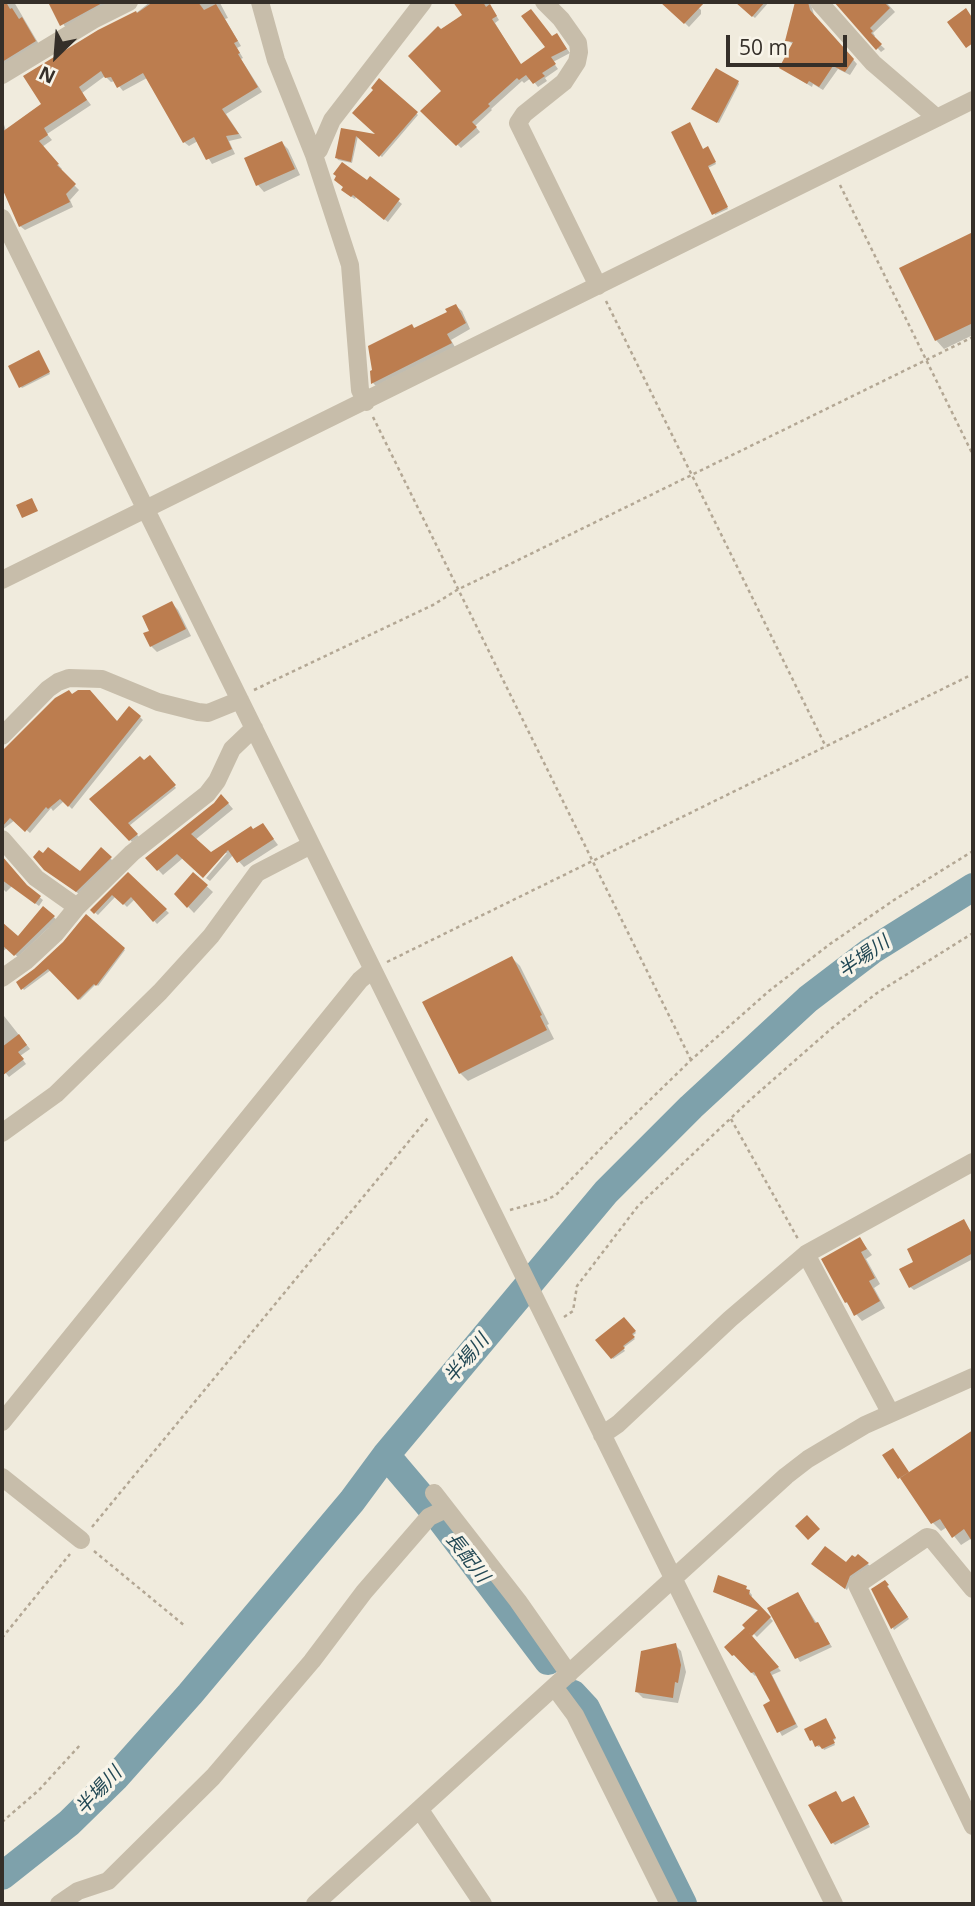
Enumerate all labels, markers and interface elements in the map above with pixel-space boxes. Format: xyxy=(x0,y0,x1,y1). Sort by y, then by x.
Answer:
north arrow xyxy=(21,21,91,91)
scale bar xyxy=(730,21,851,65)
text: 50 m xyxy=(739,33,788,61)
text: N xyxy=(35,60,60,90)
water label: 半場川 xyxy=(834,931,894,983)
water label: 半場川 xyxy=(440,1330,494,1388)
water label: 長配川 xyxy=(440,1529,494,1587)
water label: 半場川 xyxy=(71,1762,127,1820)

